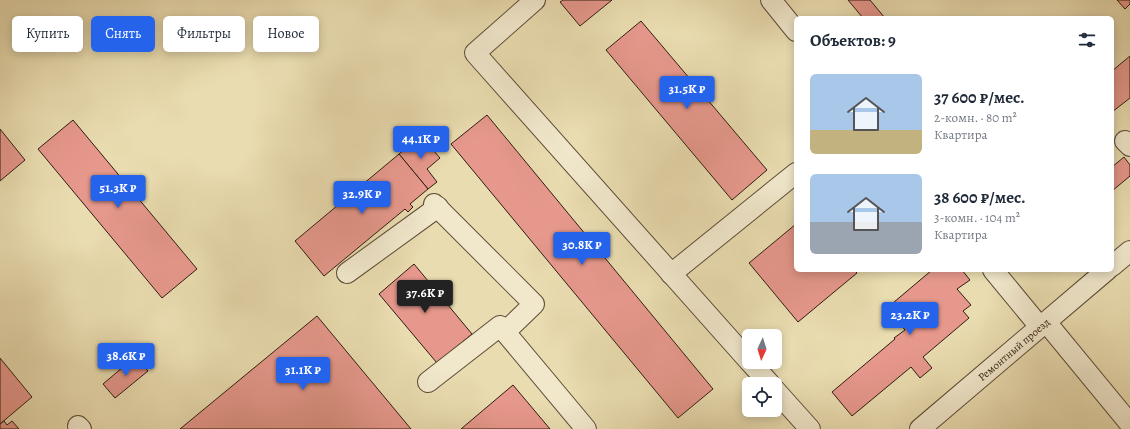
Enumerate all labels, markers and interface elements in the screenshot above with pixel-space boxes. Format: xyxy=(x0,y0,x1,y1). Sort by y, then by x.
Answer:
chip: Купить xyxy=(12,16,83,52)
chip: Снять xyxy=(91,16,155,52)
chip: Фильтры xyxy=(163,16,245,52)
chip: Новое xyxy=(253,16,319,52)
text: Объектов: 9 xyxy=(810,29,896,52)
icon: filters xyxy=(1076,29,1098,51)
pin: 31.5K ₽ xyxy=(650,76,724,110)
text: 31.5K ₽ xyxy=(669,80,705,97)
text: 37 600 ₽/мес. xyxy=(934,86,1025,109)
icon: home xyxy=(842,90,890,138)
text: 2-комн. · 80 m² xyxy=(934,109,1017,126)
pin: 44.1K ₽ xyxy=(384,126,458,160)
text: Квартира xyxy=(934,126,988,143)
text: 44.1K ₽ xyxy=(402,130,440,147)
pin: 51.3K ₽ xyxy=(81,175,155,209)
text: 51.3K ₽ xyxy=(100,179,136,196)
pin: 32.9K ₽ xyxy=(325,181,399,215)
text: 32.9K ₽ xyxy=(343,185,381,202)
text: 38 600 ₽/мес. xyxy=(934,186,1026,209)
icon: home xyxy=(842,190,890,238)
text: 3-комн. · 104 m² xyxy=(934,209,1020,226)
text: Квартира xyxy=(934,226,988,243)
pin: 30.8K ₽ xyxy=(545,232,619,266)
text: 30.8K ₽ xyxy=(562,236,602,253)
pin: 37.6K ₽ xyxy=(388,280,462,314)
text: 37.6K ₽ xyxy=(406,284,444,301)
pin: 23.2K ₽ xyxy=(873,302,947,336)
text: 23.2K ₽ xyxy=(890,306,930,323)
street label: Ремонтный проезд xyxy=(975,314,1054,385)
north arrow xyxy=(742,329,782,369)
map controls xyxy=(742,329,782,417)
pin: 38.6K ₽ xyxy=(89,343,163,377)
text: 38.6K ₽ xyxy=(107,347,145,364)
pin: 31.1K ₽ xyxy=(266,357,340,391)
text: 31.1K ₽ xyxy=(285,361,321,378)
button: locate xyxy=(742,377,782,417)

